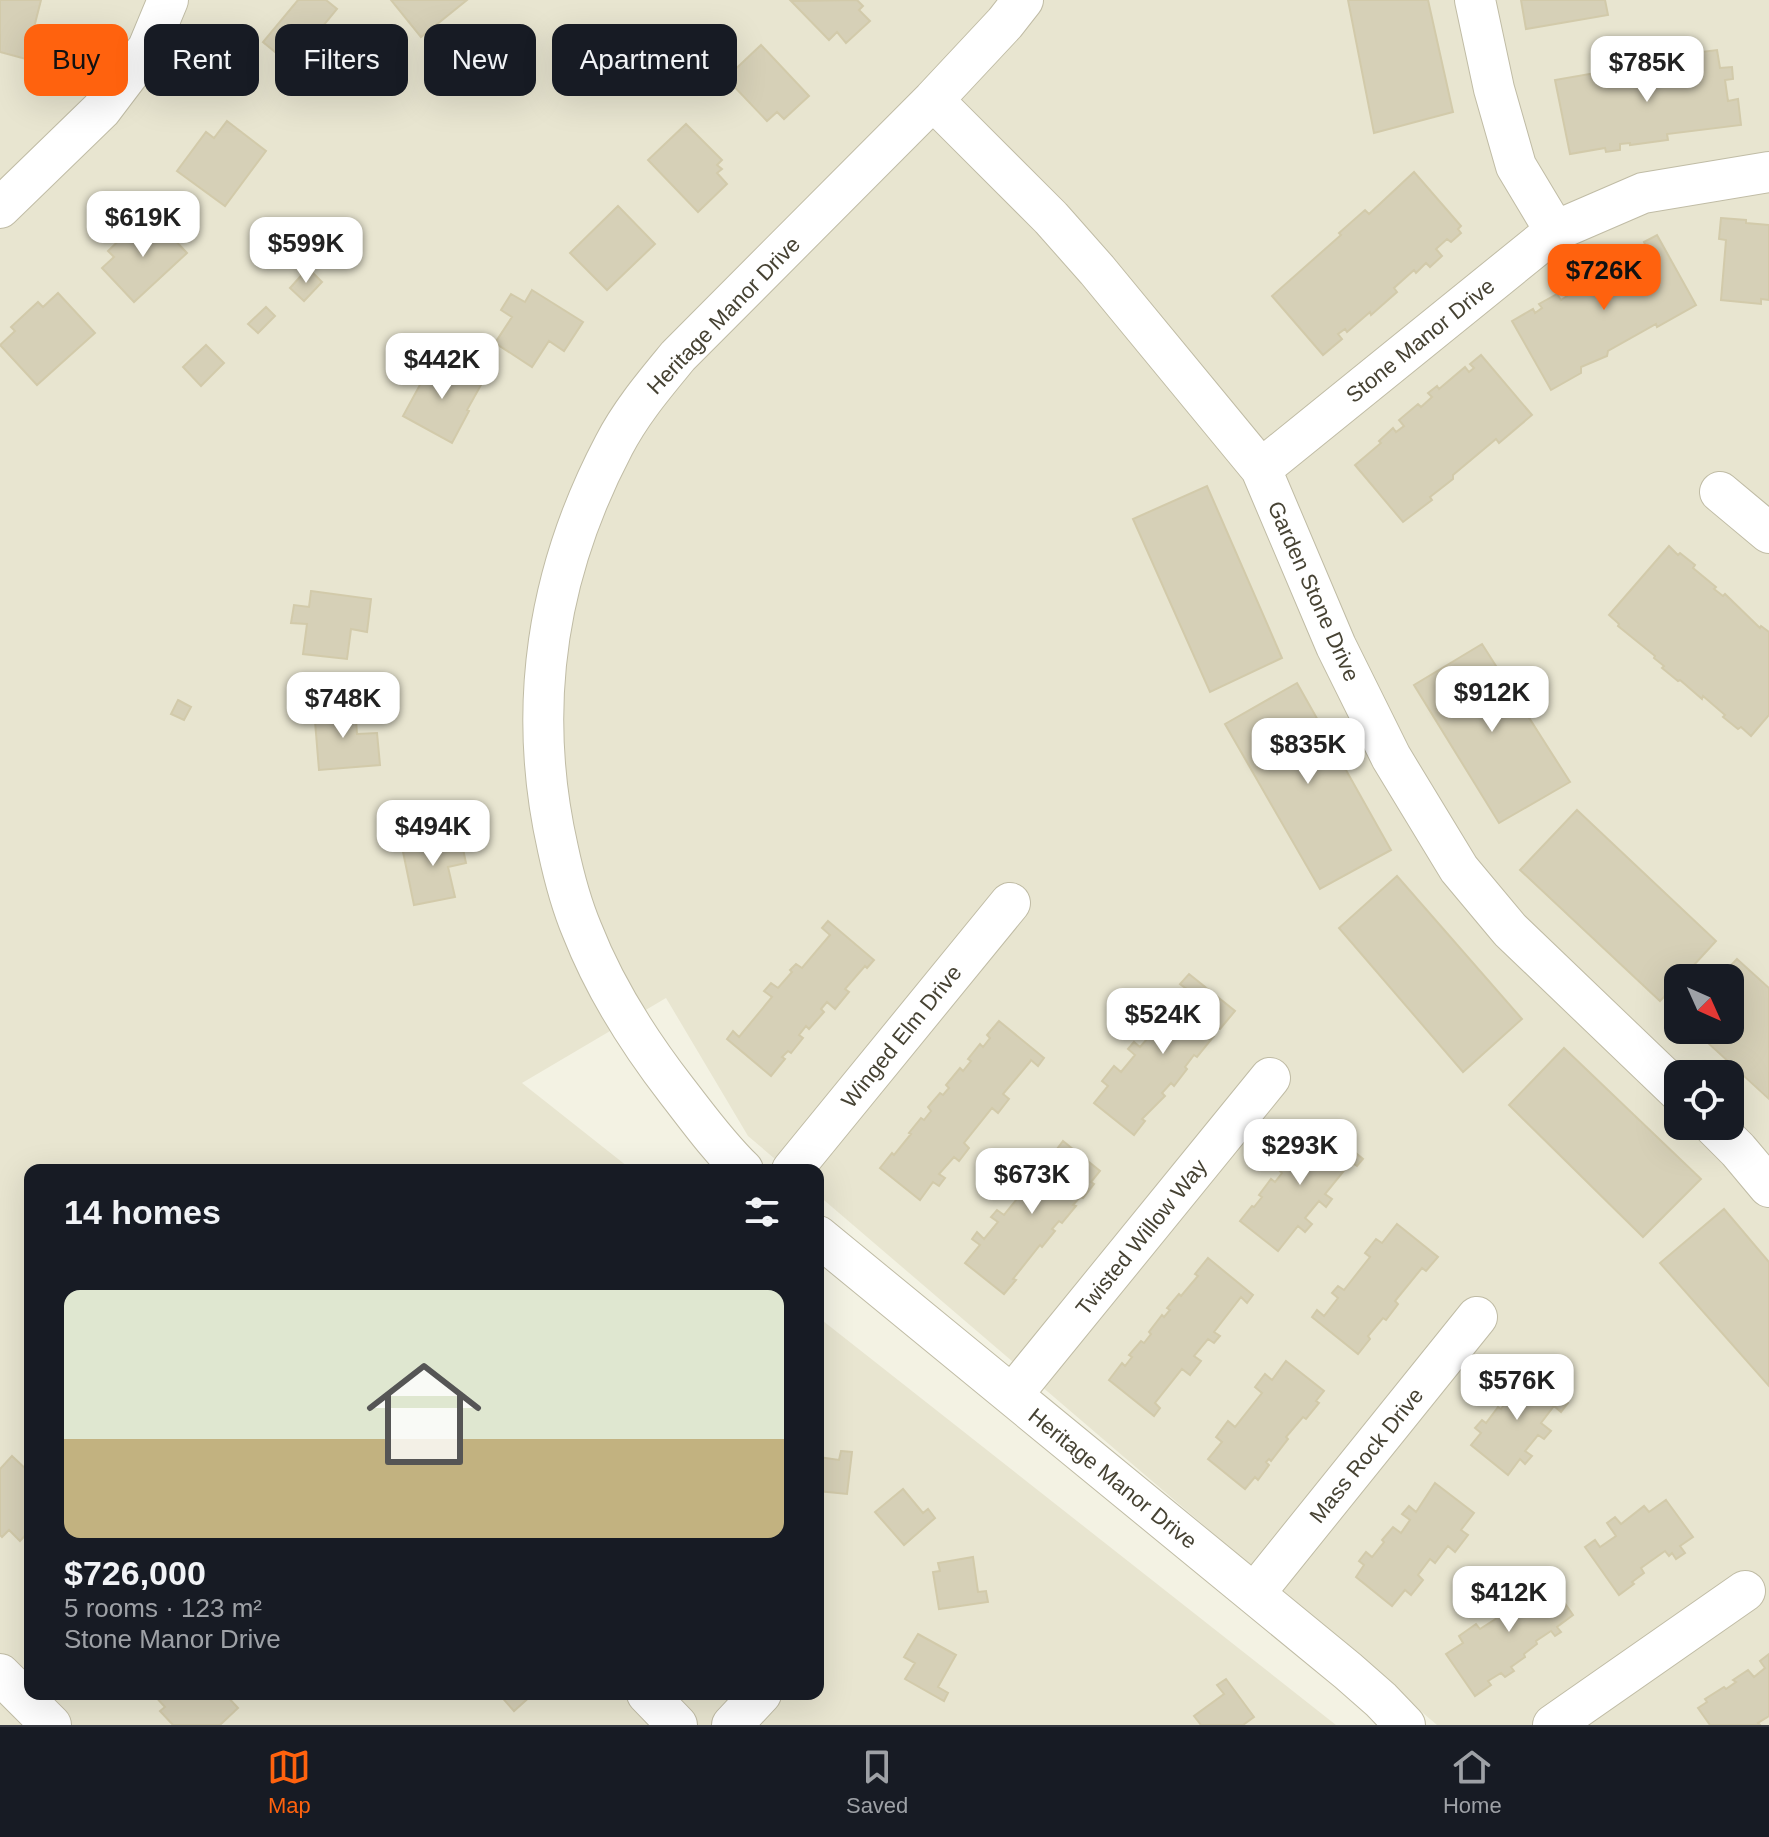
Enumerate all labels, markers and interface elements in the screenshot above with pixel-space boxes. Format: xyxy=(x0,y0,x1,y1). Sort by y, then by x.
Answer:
chip: Buy xyxy=(24,24,128,96)
chip: Rent xyxy=(144,24,259,96)
chip: Filters xyxy=(275,24,408,96)
chip: New xyxy=(424,24,536,96)
chip: Apartment xyxy=(552,24,737,96)
pin: $785K xyxy=(1591,36,1703,104)
text: $785K xyxy=(1609,47,1685,77)
pin: $619K xyxy=(87,191,199,259)
text: $619K xyxy=(105,202,181,232)
pin: $599K xyxy=(250,217,362,285)
text: $599K xyxy=(268,228,344,258)
street label: Heritage Manor Drive xyxy=(642,231,805,399)
pin: $726K xyxy=(1548,244,1660,312)
text: $726K xyxy=(1566,255,1642,285)
street label: Stone Manor Drive xyxy=(1341,273,1499,408)
pin: $442K xyxy=(386,333,498,401)
text: $442K xyxy=(404,344,480,374)
street label: Garden Stone Drive xyxy=(1263,497,1365,685)
pin: $912K xyxy=(1436,666,1548,734)
pin: $748K xyxy=(287,672,399,740)
text: $912K xyxy=(1454,677,1530,707)
text: $748K xyxy=(305,683,381,713)
pin: $835K xyxy=(1252,718,1364,786)
text: $835K xyxy=(1270,729,1346,759)
pin: $494K xyxy=(377,800,489,868)
text: $494K xyxy=(395,811,471,841)
street label: Winged Elm Drive xyxy=(836,960,966,1113)
north arrow xyxy=(1664,964,1744,1044)
map controls xyxy=(1664,964,1744,1140)
pin: $524K xyxy=(1107,988,1219,1056)
text: $524K xyxy=(1125,999,1201,1029)
button: locate xyxy=(1664,1060,1744,1140)
pin: $293K xyxy=(1244,1119,1356,1187)
text: $293K xyxy=(1262,1130,1338,1160)
pin: $673K xyxy=(976,1148,1088,1216)
street label: Twisted Willow Way xyxy=(1071,1154,1212,1320)
text: $673K xyxy=(994,1159,1070,1189)
icon: filters xyxy=(740,1190,784,1234)
text: 14 homes xyxy=(64,1193,221,1231)
icon: home xyxy=(352,1342,496,1486)
pin: $576K xyxy=(1461,1354,1573,1422)
text: $576K xyxy=(1479,1365,1555,1395)
street label: Mass Rock Drive xyxy=(1304,1383,1428,1528)
street label: Heritage Manor Drive xyxy=(1024,1403,1202,1554)
text: $726,000 xyxy=(64,1554,206,1592)
pin: $412K xyxy=(1453,1566,1565,1634)
text: $412K xyxy=(1471,1577,1547,1607)
text: 5 rooms · 123 m² xyxy=(64,1593,262,1623)
text: Stone Manor Drive xyxy=(64,1624,281,1654)
tab: Map xyxy=(267,1745,311,1819)
tab: Saved xyxy=(846,1745,908,1819)
tab: Home xyxy=(1443,1745,1502,1819)

